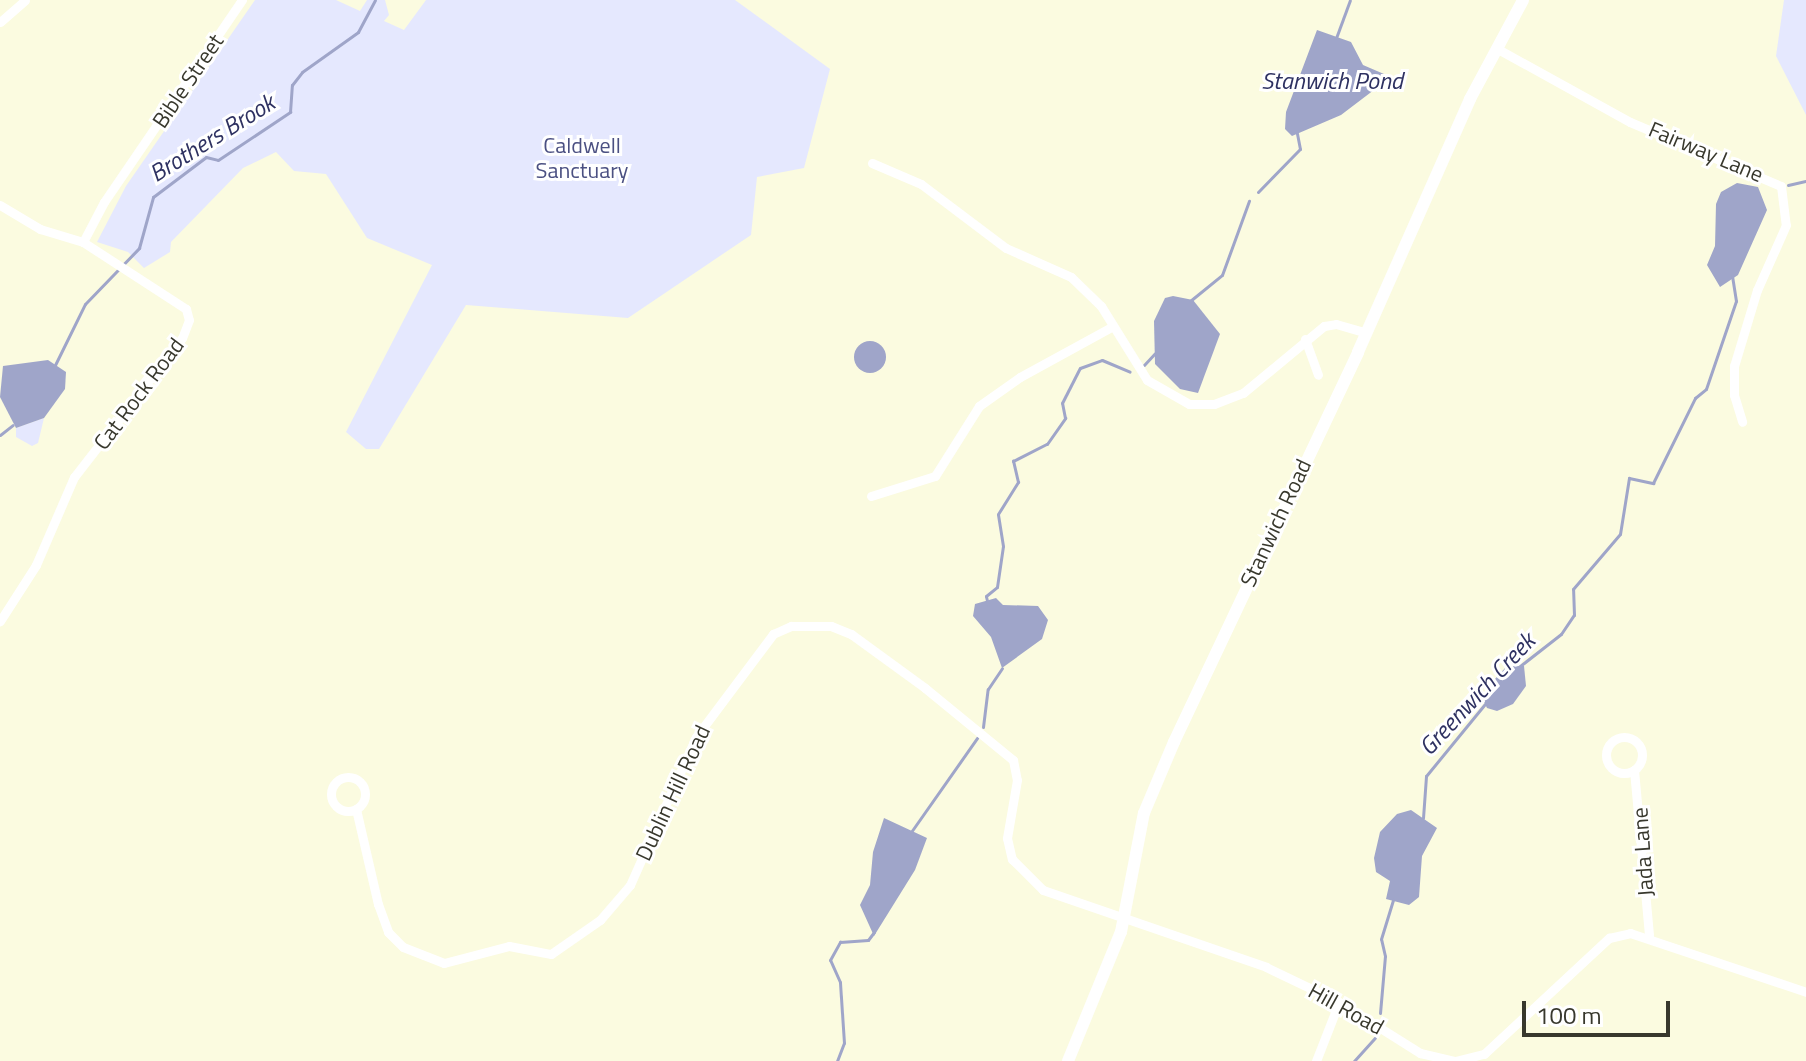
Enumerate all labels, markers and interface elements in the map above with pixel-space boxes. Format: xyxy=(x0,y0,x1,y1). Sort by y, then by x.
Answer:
street label: Bible Street xyxy=(147,29,229,133)
water label: Stanwich Pond xyxy=(1261,67,1403,95)
water label: Brothers Brook xyxy=(144,88,280,188)
street label: Fairway Lane xyxy=(1645,116,1767,188)
park label: Caldwell Sanctuary xyxy=(535,132,629,184)
street label: Cat Rock Road xyxy=(88,333,190,455)
street label: Stanwich Road xyxy=(1235,455,1317,591)
water label: Greenwich Creek xyxy=(1413,627,1541,761)
street label: Dublin Hill Road xyxy=(630,721,716,865)
street label: Jada Lane xyxy=(1627,807,1659,897)
street label: Hill Road xyxy=(1304,978,1388,1040)
scale bar xyxy=(1526,985,1674,1035)
text: 100 m xyxy=(1536,997,1602,1033)

